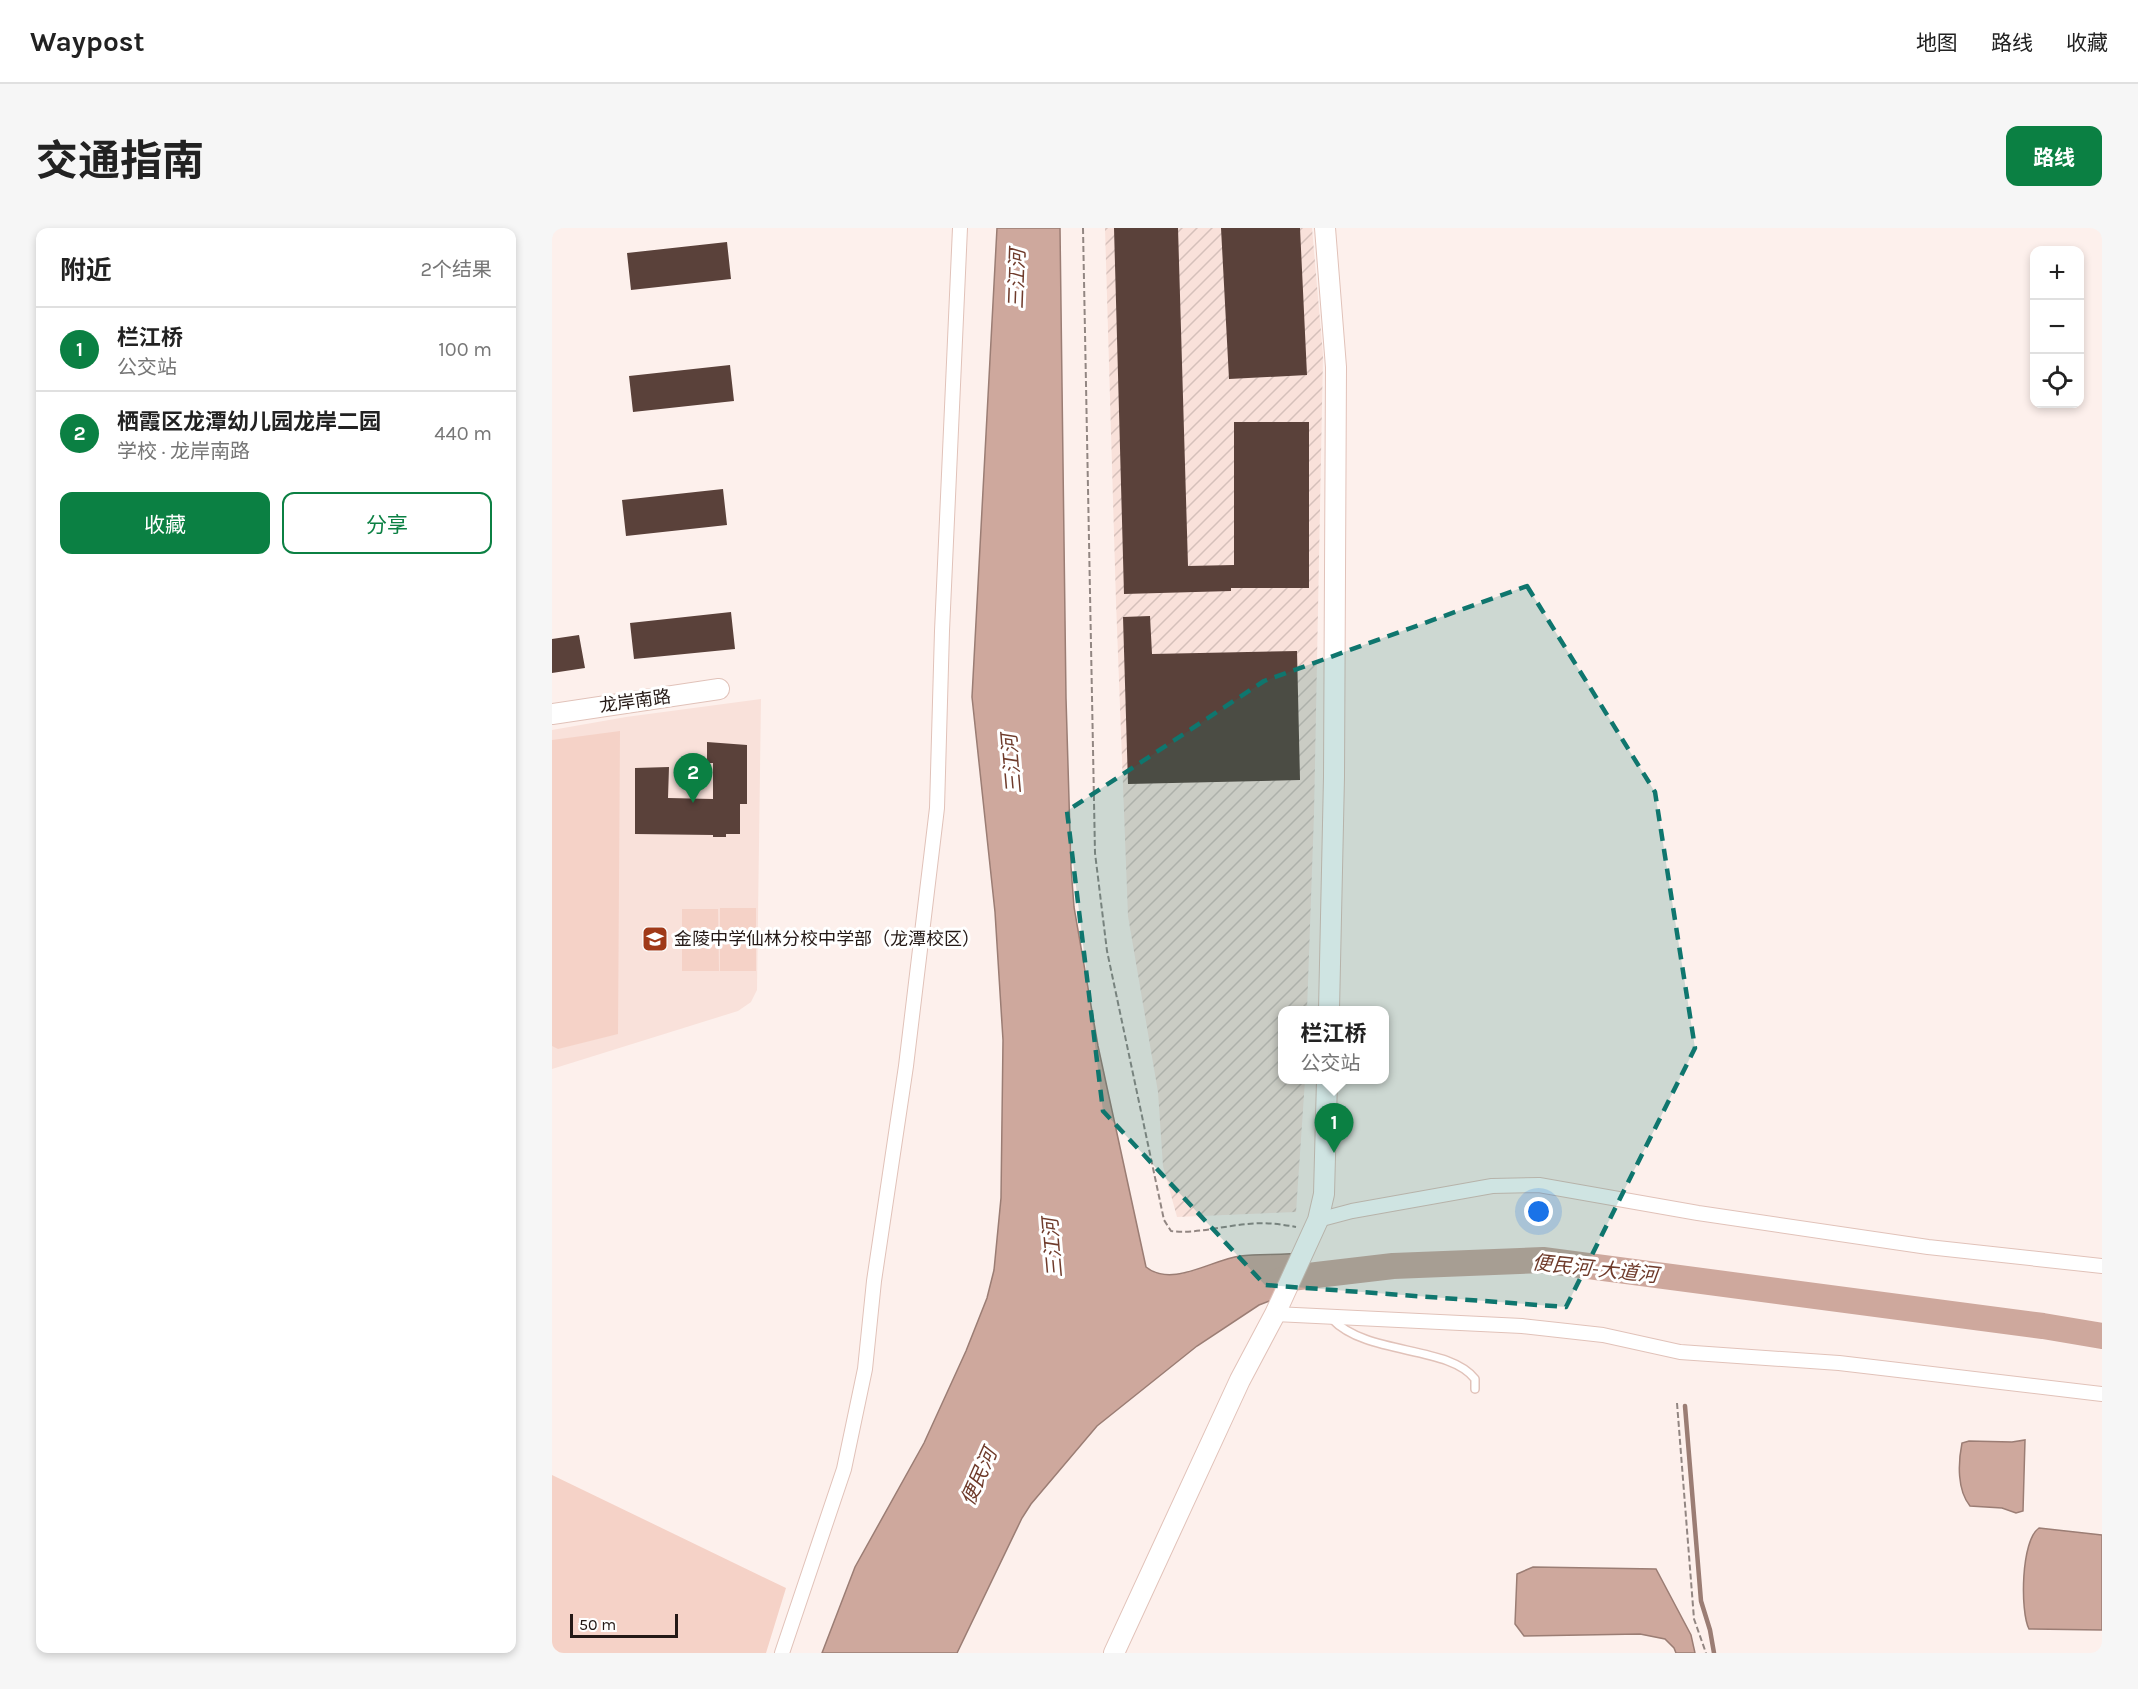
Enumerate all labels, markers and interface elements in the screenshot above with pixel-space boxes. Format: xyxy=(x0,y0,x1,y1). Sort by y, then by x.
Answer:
text: Waypost xyxy=(30,25,145,58)
text: 地图 xyxy=(1916,31,1958,55)
text: 路线 xyxy=(1991,31,2033,55)
text: 收藏 xyxy=(2066,31,2108,55)
button: 路线 xyxy=(2006,126,2102,186)
text: 交通指南 xyxy=(36,136,204,186)
water label: 三江河 xyxy=(1004,245,1030,309)
map controls xyxy=(2030,246,2084,408)
button: + xyxy=(2030,246,2084,300)
text: 附近 xyxy=(60,255,112,286)
text: 2个结果 xyxy=(420,258,492,281)
button: − xyxy=(2030,300,2084,354)
text: 栏江桥 xyxy=(117,325,183,351)
text: 1 xyxy=(76,338,83,361)
text: 100 m xyxy=(438,338,492,361)
button: locate xyxy=(2030,354,2084,408)
text: 公交站 xyxy=(117,356,177,379)
text: 栖霞区龙潭幼儿园龙岸二园 xyxy=(117,409,381,435)
text: 2 xyxy=(73,422,86,445)
text: 440 m xyxy=(434,422,492,445)
text: 学校 · 龙岸南路 xyxy=(117,440,250,463)
button: 收藏 xyxy=(60,492,270,554)
button: 分享 xyxy=(282,492,492,554)
street label: 龙岸南路 xyxy=(598,685,672,717)
water label: 三江河 xyxy=(998,729,1026,795)
pin: 2 xyxy=(674,754,712,803)
school or university icon: 金陵中学仙林分校中学部（龙潭校区） xyxy=(640,924,670,954)
place label: 金陵中学仙林分校中学部（龙潭校区） xyxy=(674,928,980,950)
popup xyxy=(1278,1006,1389,1084)
text: 栏江桥 xyxy=(1300,1021,1367,1047)
text: 公交站 xyxy=(1300,1052,1360,1075)
pin: 1 xyxy=(1314,1104,1354,1153)
your location xyxy=(1524,1197,1553,1226)
water label: 三江河 xyxy=(1039,1213,1067,1279)
water label: 便民河-大道河 xyxy=(1531,1251,1663,1287)
water label: 便民河 xyxy=(956,1441,1003,1509)
scale bar xyxy=(570,1611,678,1638)
text: 50 m xyxy=(579,1615,616,1634)

